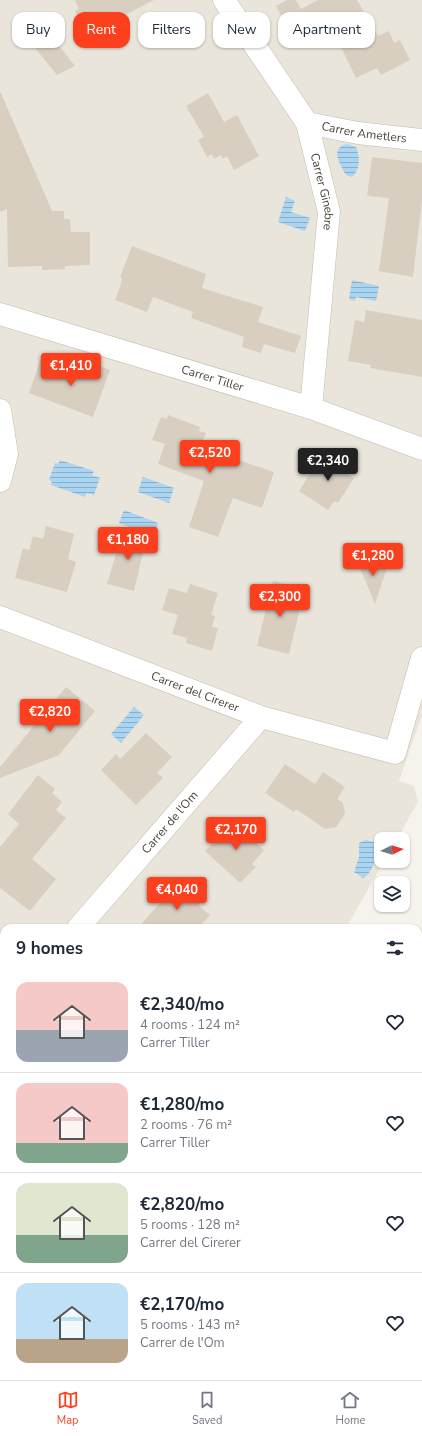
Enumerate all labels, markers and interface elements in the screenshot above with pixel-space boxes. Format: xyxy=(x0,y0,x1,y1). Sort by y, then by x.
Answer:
chip: Buy xyxy=(12,12,65,48)
chip: Rent xyxy=(73,12,130,48)
chip: Filters xyxy=(138,12,205,48)
chip: New xyxy=(213,12,270,48)
chip: Apartment xyxy=(278,12,375,48)
street label: Carrer Ametlers xyxy=(320,118,408,146)
street label: Carrer Ginebre xyxy=(307,151,337,231)
pin: €1,410 xyxy=(38,353,104,387)
text: €1,410 xyxy=(50,357,92,375)
street label: Carrer Tiller xyxy=(179,361,246,395)
pin: €2,520 xyxy=(177,440,243,474)
text: €2,520 xyxy=(189,444,231,462)
pin: €2,340 xyxy=(295,448,361,482)
text: €2,340 xyxy=(307,452,349,470)
pin: €1,180 xyxy=(95,527,161,561)
text: €1,180 xyxy=(107,531,149,549)
pin: €1,280 xyxy=(340,543,406,577)
text: €1,280 xyxy=(352,547,394,565)
pin: €2,300 xyxy=(247,584,313,618)
text: €2,300 xyxy=(259,588,301,606)
street label: Carrer del Cirerer xyxy=(149,668,242,716)
pin: €2,820 xyxy=(17,699,83,733)
text: €2,820 xyxy=(29,703,71,721)
street label: Carrer de l'Om xyxy=(138,787,201,857)
pin: €2,170 xyxy=(203,817,269,851)
text: €2,170 xyxy=(215,821,257,839)
north arrow xyxy=(374,832,410,868)
map controls xyxy=(374,832,410,912)
button: layers xyxy=(374,876,410,912)
pin: €4,040 xyxy=(144,877,210,911)
text: €4,040 xyxy=(156,881,198,899)
text: 9 homes xyxy=(16,937,83,960)
icon: filters xyxy=(384,937,406,959)
text: €2,340/mo xyxy=(140,993,224,1016)
icon: home xyxy=(48,998,96,1046)
icon: heart xyxy=(384,1011,406,1033)
text: 4 rooms · 124 m² xyxy=(140,1016,240,1034)
text: Carrer Tiller xyxy=(140,1034,210,1052)
text: €1,280/mo xyxy=(140,1093,224,1116)
icon: home xyxy=(48,1099,96,1147)
icon: heart xyxy=(384,1112,406,1134)
text: 2 rooms · 76 m² xyxy=(140,1116,232,1134)
text: Carrer Tiller xyxy=(140,1134,210,1152)
text: €2,820/mo xyxy=(140,1193,224,1216)
icon: home xyxy=(48,1199,96,1247)
icon: heart xyxy=(384,1212,406,1234)
text: 5 rooms · 128 m² xyxy=(140,1216,240,1234)
text: Carrer del Cirerer xyxy=(140,1234,241,1252)
text: €2,170/mo xyxy=(140,1293,224,1316)
icon: home xyxy=(48,1299,96,1347)
icon: heart xyxy=(384,1312,406,1334)
text: 5 rooms · 143 m² xyxy=(140,1316,240,1334)
text: Carrer de l'Om xyxy=(140,1334,225,1352)
tab: Map xyxy=(57,1389,79,1428)
tab: Saved xyxy=(192,1389,222,1428)
tab: Home xyxy=(336,1389,365,1428)

